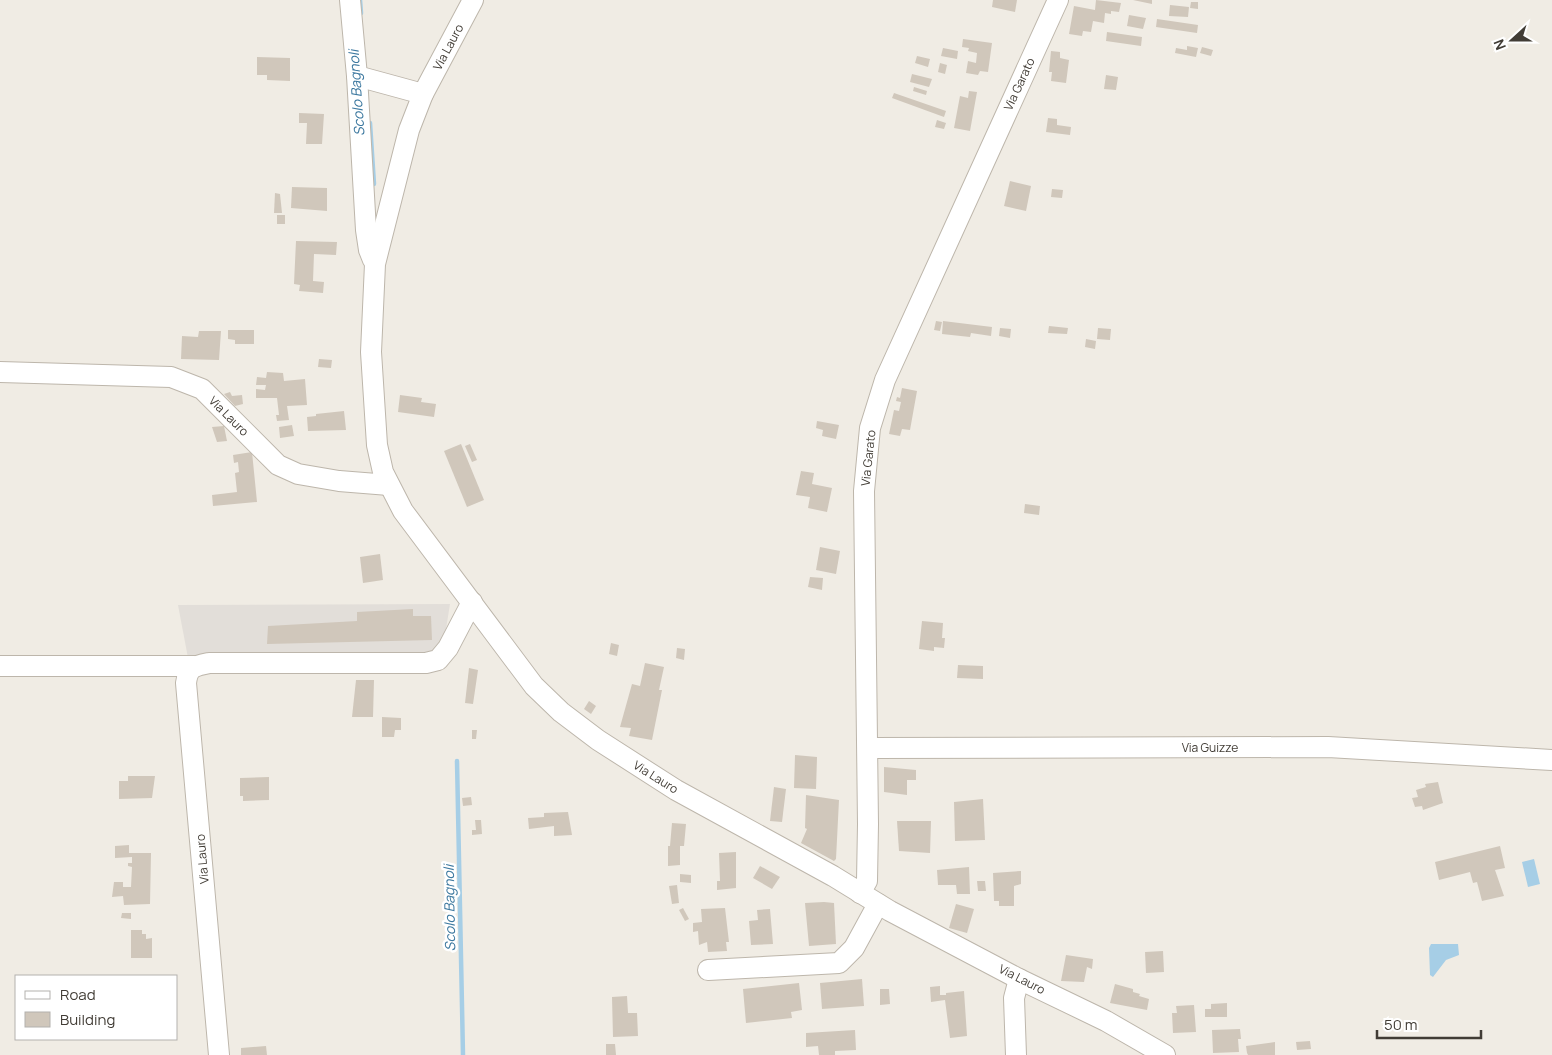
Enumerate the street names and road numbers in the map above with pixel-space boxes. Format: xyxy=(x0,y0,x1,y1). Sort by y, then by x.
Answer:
street label: Via Lauro xyxy=(429,21,467,73)
street label: Via Garato xyxy=(999,55,1039,113)
street label: Via Lauro xyxy=(205,392,253,440)
street label: Via Garato xyxy=(857,429,879,487)
street label: Via Guizze xyxy=(1182,739,1238,756)
street label: Via Lauro xyxy=(630,757,682,797)
street label: Via Lauro xyxy=(191,833,213,885)
street label: Via Lauro xyxy=(996,960,1048,998)

